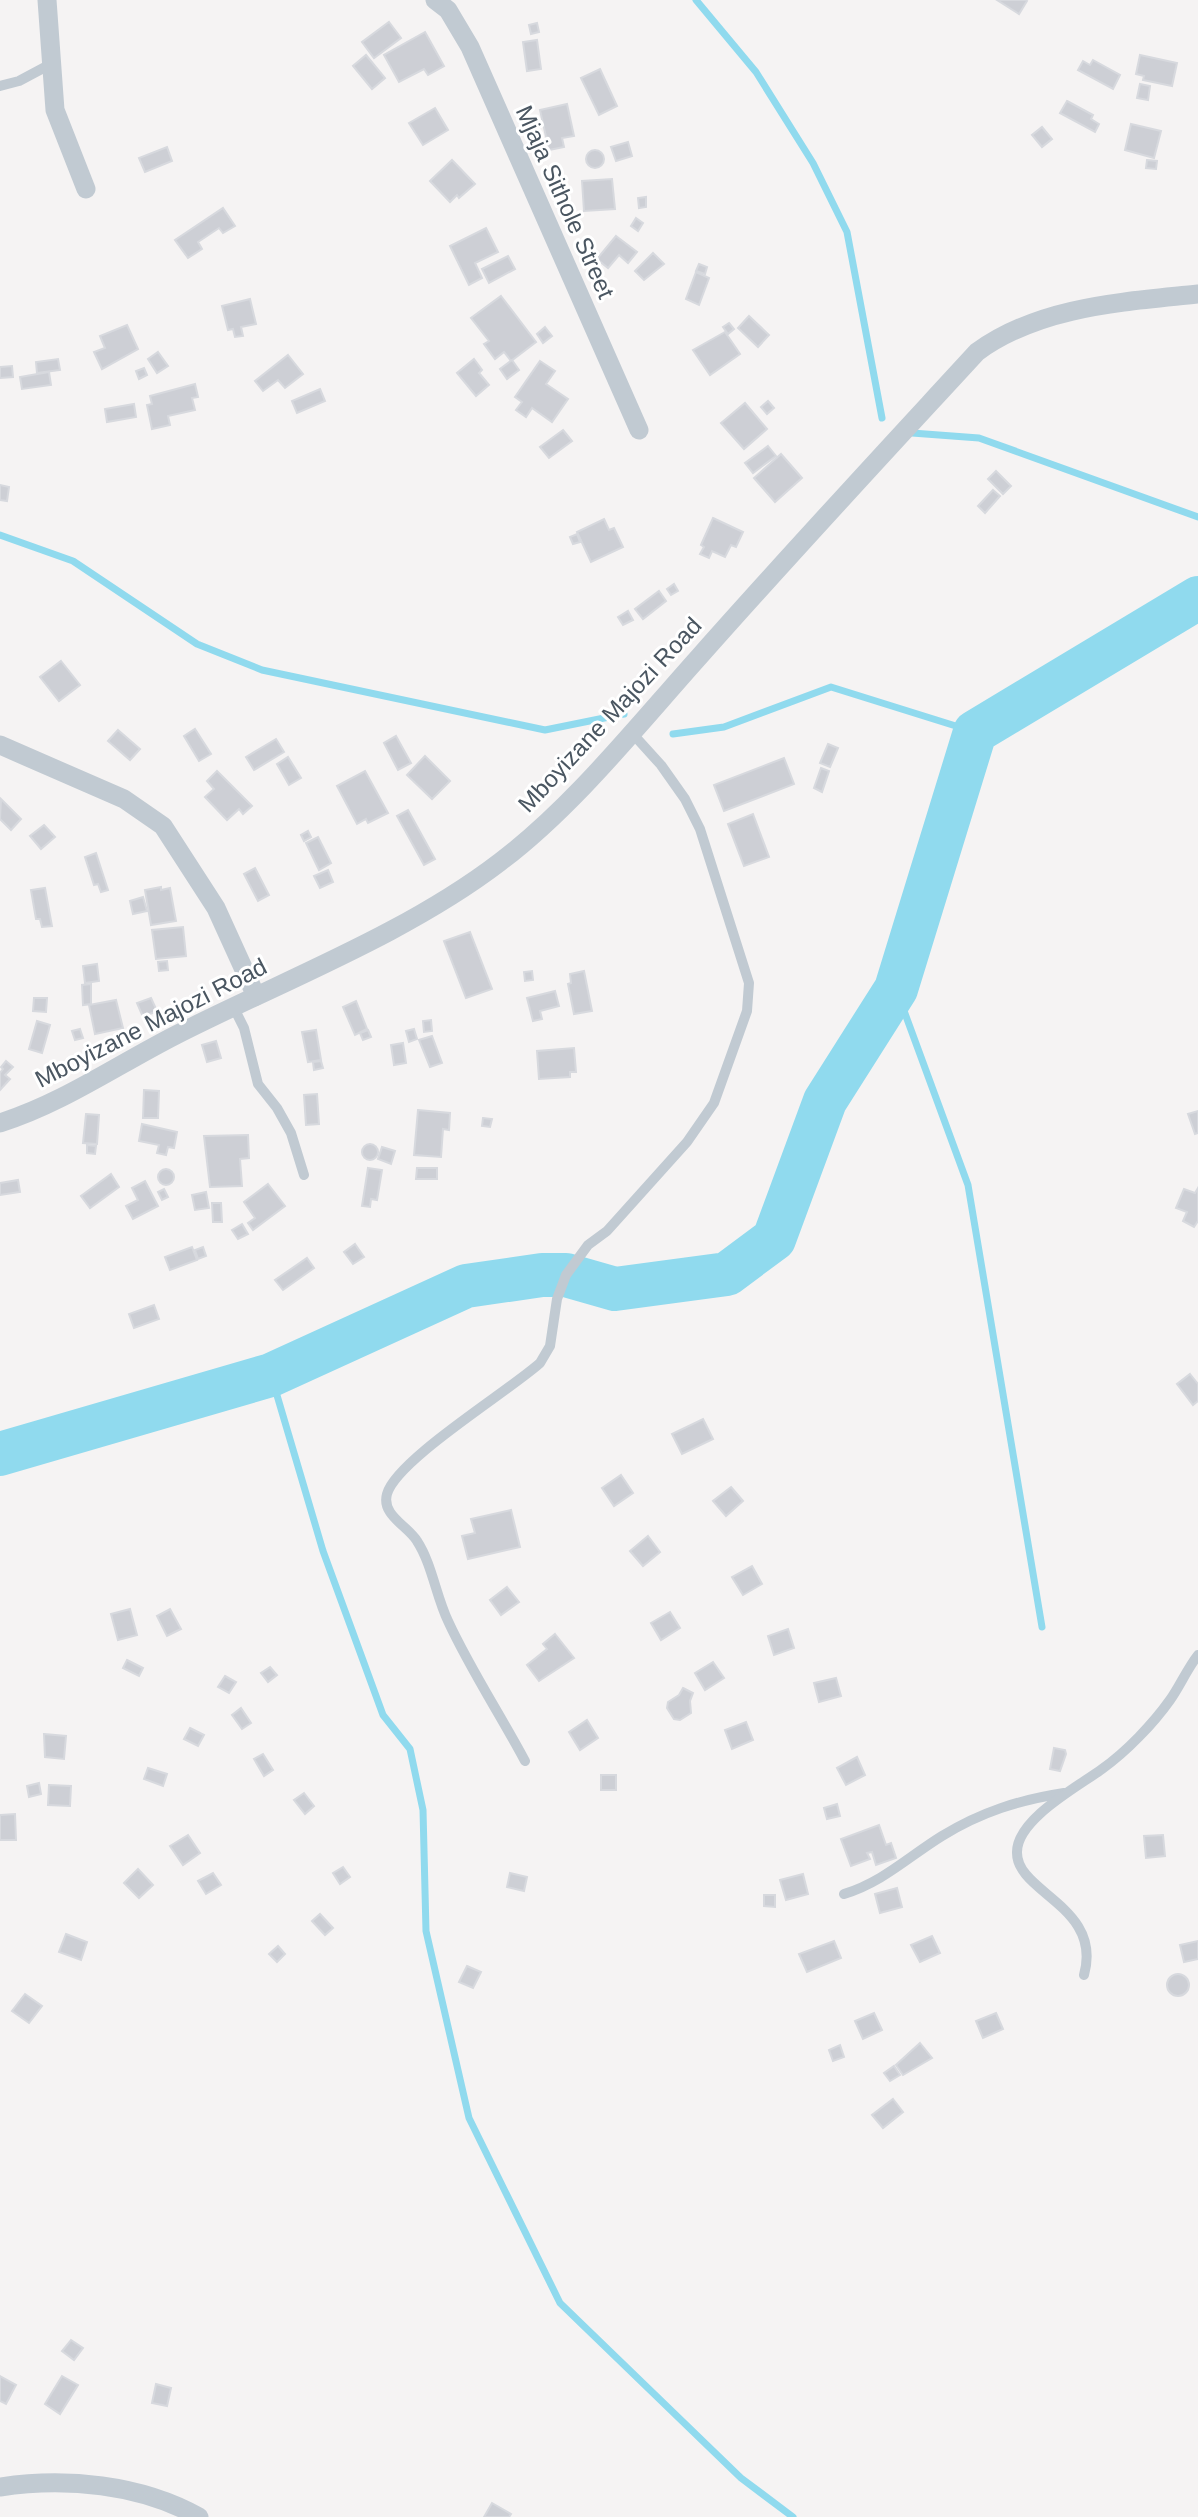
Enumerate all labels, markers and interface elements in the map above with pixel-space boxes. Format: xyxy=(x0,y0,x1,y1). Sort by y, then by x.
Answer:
street label: Mjaja Sithole Street xyxy=(511,101,620,303)
street label: Mboyizane Majozi Road xyxy=(512,612,707,818)
street label: Mboyizane Majozi Road xyxy=(31,952,271,1093)

